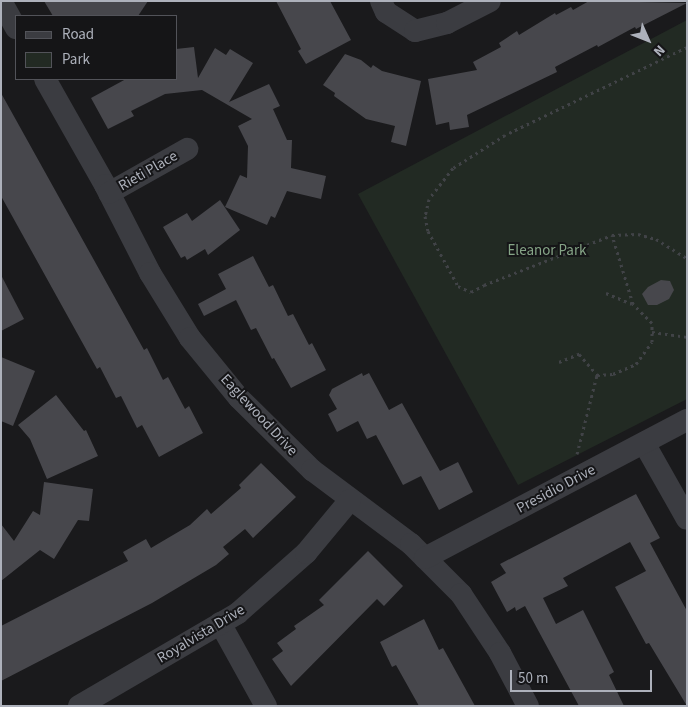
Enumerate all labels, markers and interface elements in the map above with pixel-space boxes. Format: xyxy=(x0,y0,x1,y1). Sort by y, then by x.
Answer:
legend xyxy=(15,15,178,80)
north arrow xyxy=(623,15,673,65)
text: Road xyxy=(62,24,94,45)
text: N xyxy=(648,40,669,61)
text: Park xyxy=(62,49,90,70)
street label: Rieti Place xyxy=(115,147,181,195)
park label: Eleanor Park xyxy=(507,242,587,260)
street label: Eaglewood Drive xyxy=(217,370,301,460)
street label: Presidio Drive xyxy=(514,461,598,517)
street label: Royalvista Drive xyxy=(154,601,248,667)
scale bar xyxy=(513,660,656,692)
text: 50 m xyxy=(518,668,548,689)

